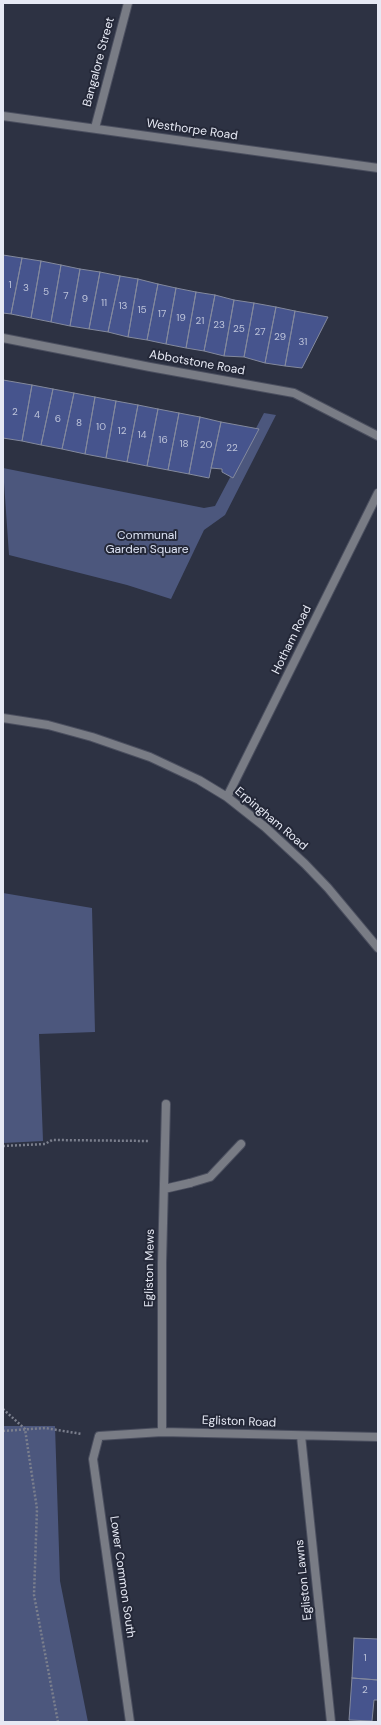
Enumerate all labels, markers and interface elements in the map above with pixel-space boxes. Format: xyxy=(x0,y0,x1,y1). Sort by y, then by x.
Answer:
street label: Bangalore Street xyxy=(80,16,118,108)
street label: Westhorpe Road xyxy=(145,116,239,144)
house number: 1 xyxy=(8,279,12,291)
house number: 3 xyxy=(23,282,29,294)
house number: 5 xyxy=(43,286,49,298)
house number: 7 xyxy=(63,290,69,302)
house number: 9 xyxy=(82,293,88,305)
house number: 11 xyxy=(101,297,107,309)
house number: 13 xyxy=(118,300,128,312)
house number: 15 xyxy=(137,304,147,316)
house number: 17 xyxy=(158,308,166,320)
house number: 19 xyxy=(176,312,186,324)
house number: 21 xyxy=(196,315,204,327)
house number: 23 xyxy=(213,319,225,331)
house number: 25 xyxy=(233,323,245,335)
house number: 27 xyxy=(255,326,265,338)
house number: 29 xyxy=(274,331,286,343)
house number: 31 xyxy=(299,336,307,348)
street label: Abbotstone Road xyxy=(148,348,246,378)
house number: 2 xyxy=(12,406,18,418)
house number: 4 xyxy=(34,409,40,421)
house number: 6 xyxy=(55,413,61,425)
house number: 8 xyxy=(76,417,82,429)
house number: 10 xyxy=(96,421,106,433)
house number: 12 xyxy=(118,425,126,437)
house number: 14 xyxy=(137,429,147,441)
house number: 16 xyxy=(158,434,168,446)
house number: 18 xyxy=(179,438,189,450)
house number: 20 xyxy=(200,439,212,451)
house number: 22 xyxy=(226,442,238,454)
park label: Communal Garden Square xyxy=(105,529,189,557)
street label: Hotham Road xyxy=(269,603,315,677)
street label: Erpingham Road xyxy=(232,784,310,854)
street label: Egliston Mews xyxy=(142,1229,158,1307)
street label: Egliston Road xyxy=(202,1414,276,1430)
street label: Lower Common South xyxy=(106,1515,138,1639)
street label: Egliston Lawns xyxy=(293,1539,315,1621)
house number: 1 xyxy=(363,1652,367,1664)
house number: 2 xyxy=(362,1684,368,1696)

